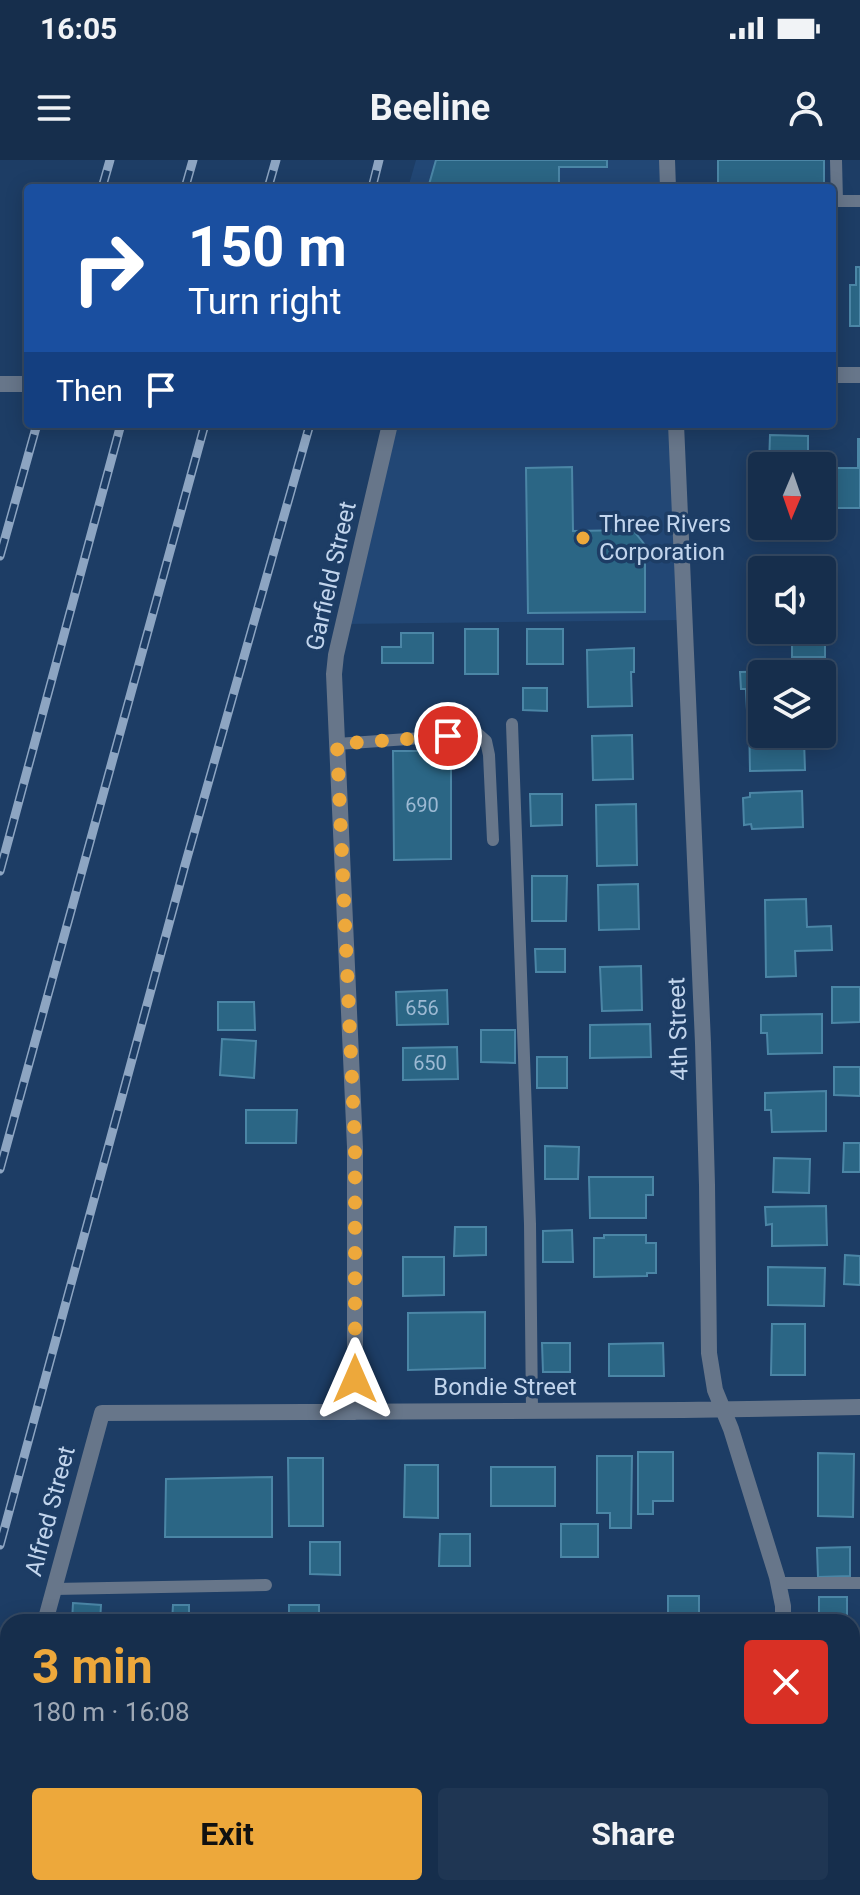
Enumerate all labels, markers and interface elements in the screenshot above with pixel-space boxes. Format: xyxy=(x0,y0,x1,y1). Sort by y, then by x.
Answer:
text: 16:05 xyxy=(40,11,117,46)
icon: menu xyxy=(32,86,76,130)
icon: person xyxy=(784,86,828,130)
text: Beeline xyxy=(370,87,490,129)
text: 150 m xyxy=(188,214,347,280)
icon: right xyxy=(56,216,160,320)
text: Turn right xyxy=(188,281,341,323)
icon: arrive xyxy=(139,368,183,412)
text: Then xyxy=(56,373,123,408)
north arrow xyxy=(748,452,836,540)
map controls xyxy=(748,452,836,748)
street label: Garfield Street xyxy=(300,499,362,653)
place label: Three Rivers Corporation xyxy=(599,510,731,566)
marker: Three Rivers Corporation xyxy=(574,529,592,547)
button: sound xyxy=(748,556,836,644)
button: layers xyxy=(748,660,836,748)
pin xyxy=(414,702,482,770)
icon: arrive xyxy=(426,714,470,758)
house number: 690 xyxy=(405,793,439,817)
street label: 4th Street xyxy=(662,976,694,1081)
house number: 656 xyxy=(405,996,439,1020)
house number: 650 xyxy=(413,1051,447,1075)
position arrow xyxy=(313,1337,397,1421)
street label: Bondie Street xyxy=(433,1373,577,1401)
street label: Alfred Street xyxy=(19,1443,81,1579)
text: 3 min xyxy=(32,1638,153,1695)
button: close xyxy=(744,1640,828,1724)
text: 180 m · 16:08 xyxy=(32,1697,190,1727)
button: Exit xyxy=(32,1788,422,1880)
button: Share xyxy=(438,1788,828,1880)

